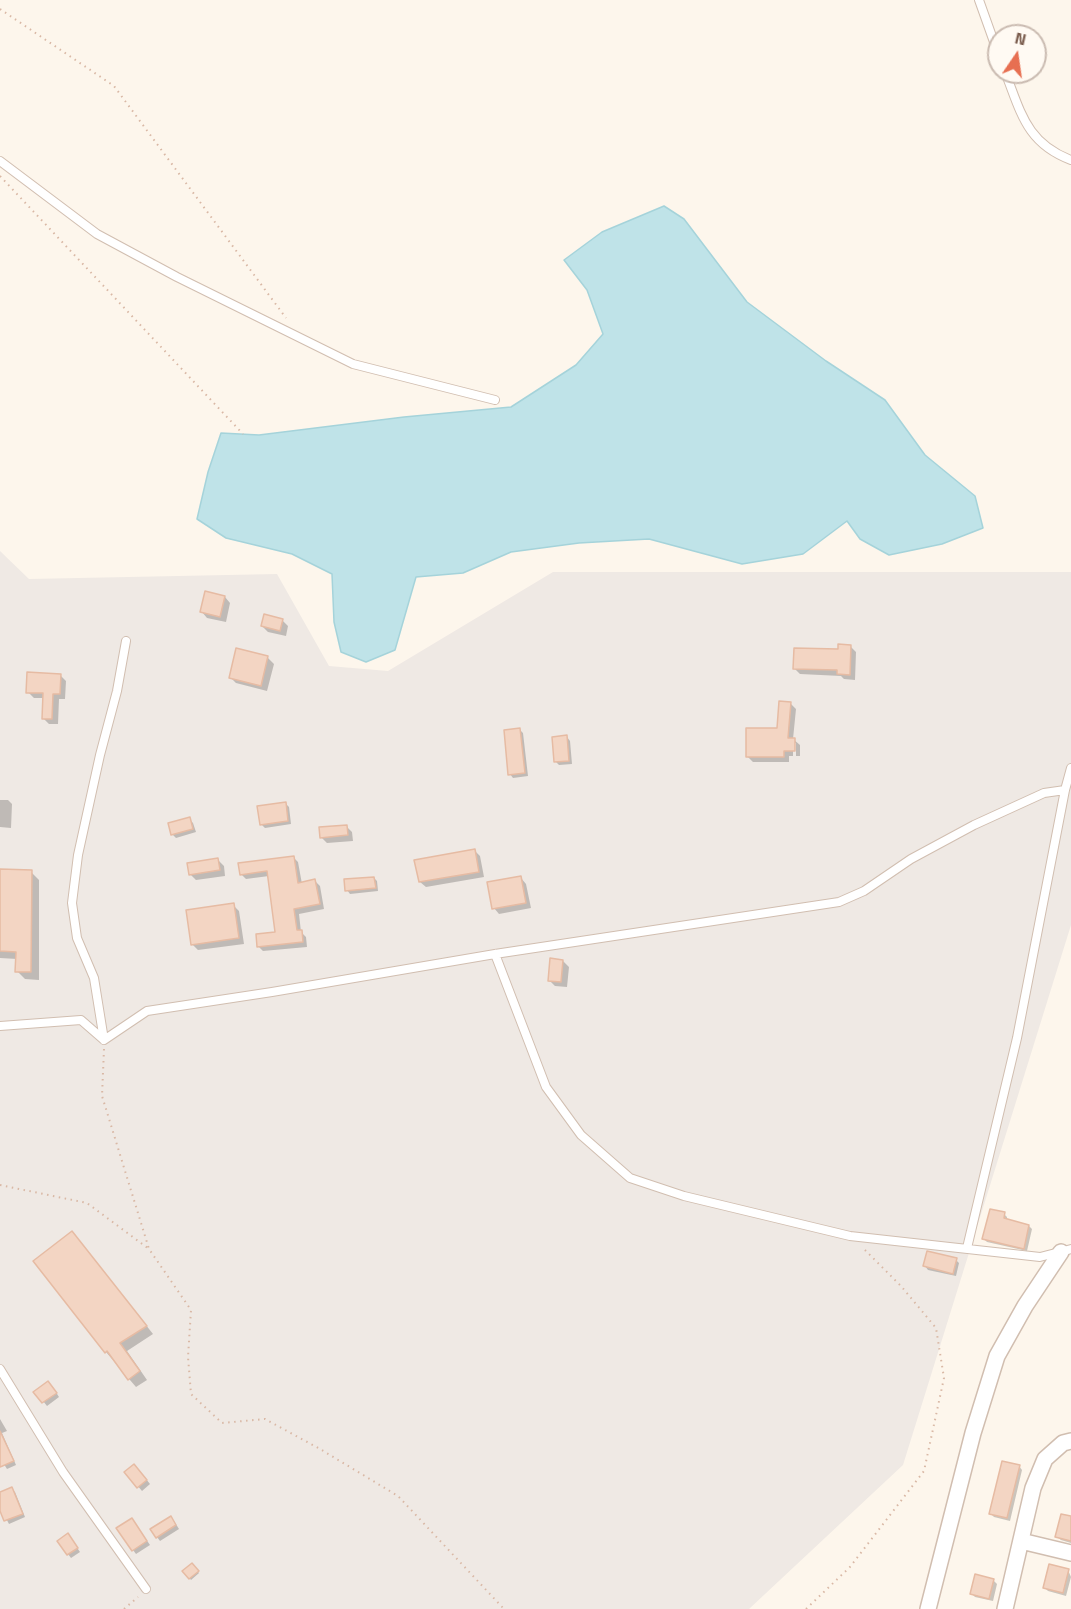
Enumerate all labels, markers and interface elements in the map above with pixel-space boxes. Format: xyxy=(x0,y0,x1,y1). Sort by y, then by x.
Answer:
north arrow xyxy=(987,24,1047,84)
text: N xyxy=(1012,25,1029,51)

